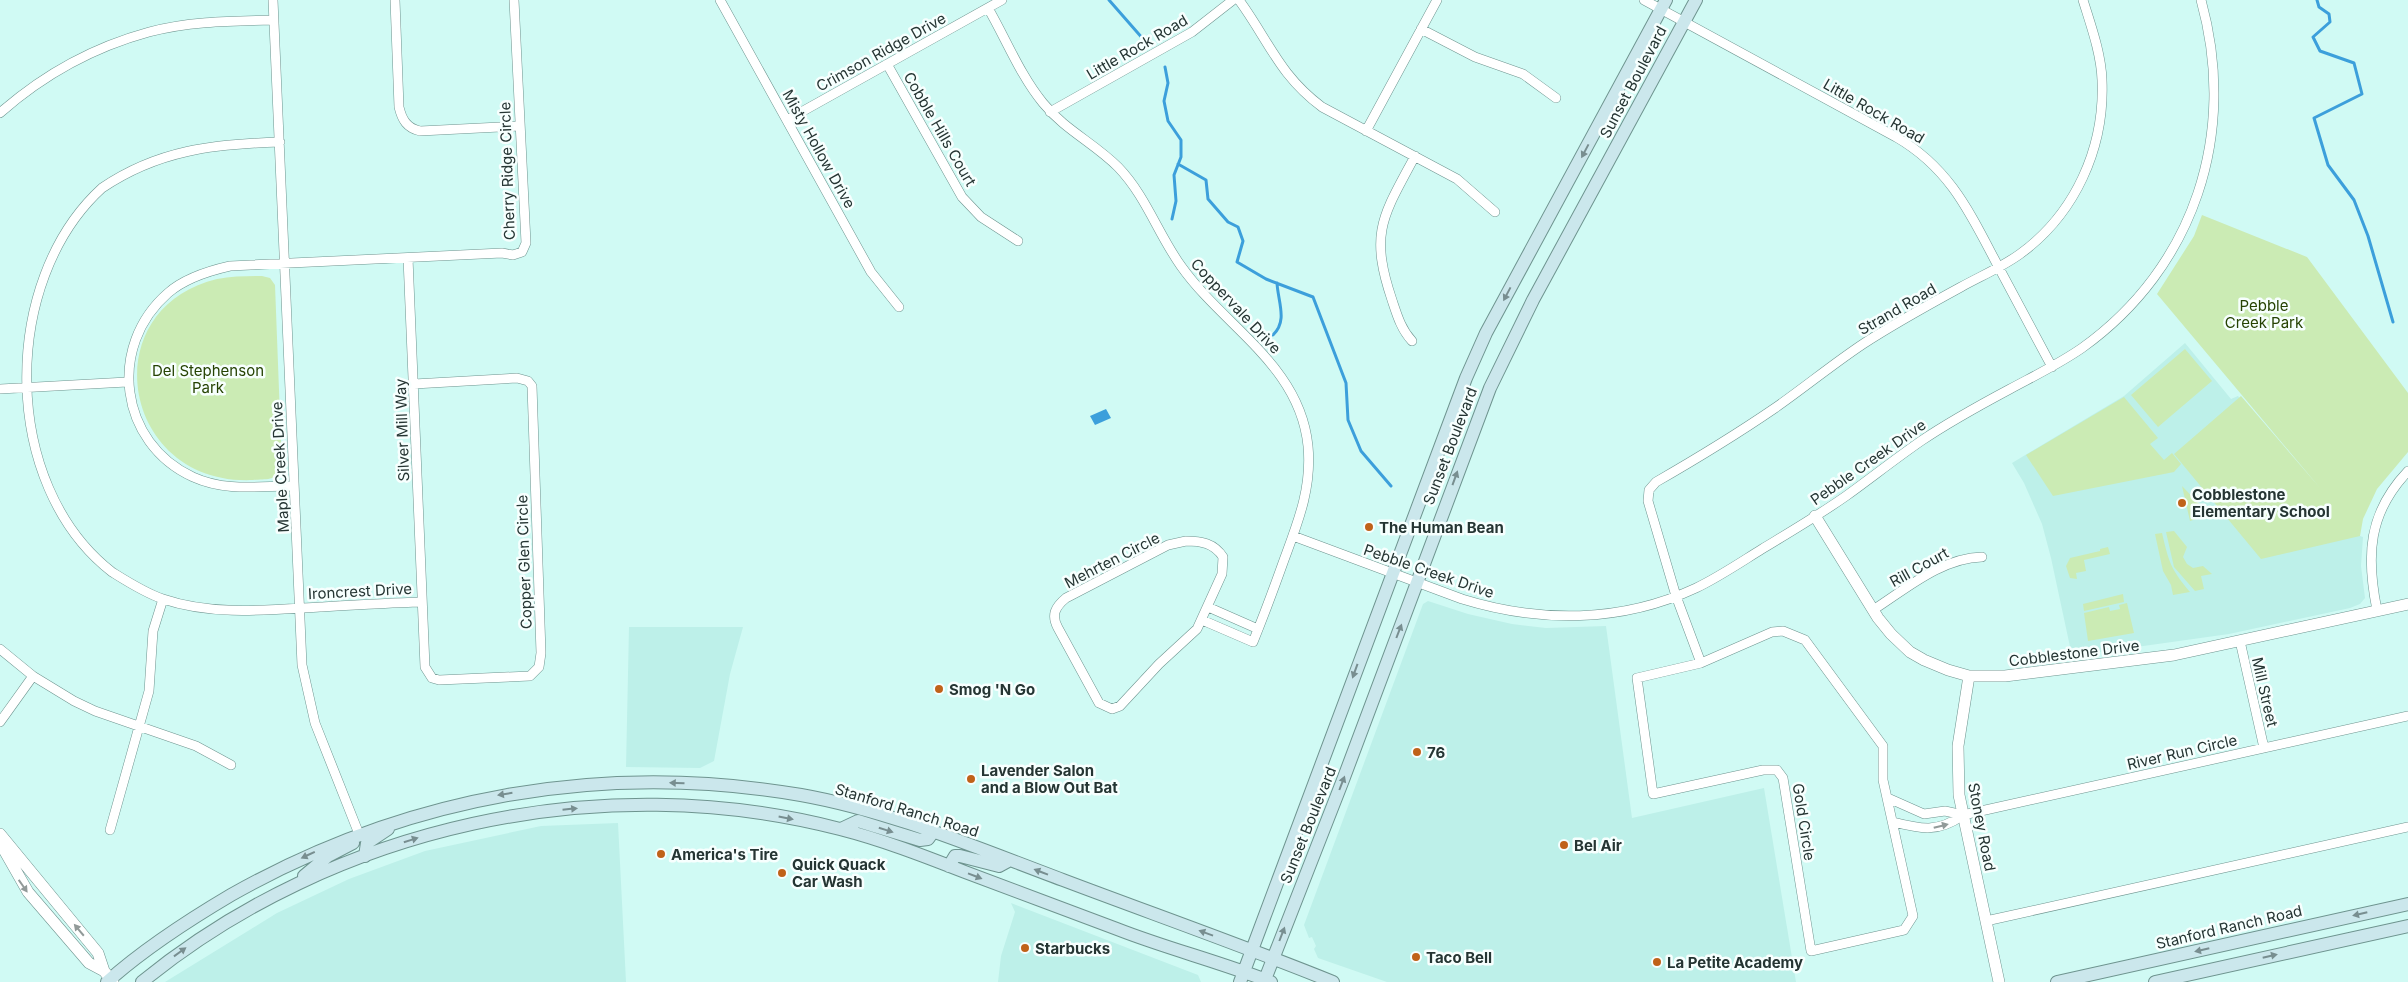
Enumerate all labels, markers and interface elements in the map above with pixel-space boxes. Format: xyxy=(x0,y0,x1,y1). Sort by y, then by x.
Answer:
street label: Crimson Ridge Drive xyxy=(813,8,949,96)
street label: Little Rock Road xyxy=(1083,10,1191,84)
street label: Sunset Boulevard xyxy=(1595,23,1671,141)
street label: Cobble Hills Court xyxy=(900,69,980,190)
street label: Little Rock Road xyxy=(1820,74,1928,148)
street label: Misty Hollow Drive xyxy=(779,86,859,212)
street label: Cherry Ridge Circle xyxy=(495,101,519,241)
one-way arrow xyxy=(1580,144,1589,157)
street label: Coppervale Drive xyxy=(1187,254,1285,358)
street label: Strand Road xyxy=(1855,279,1939,339)
one-way arrow xyxy=(1503,286,1511,301)
park label: Pebble Creek Park xyxy=(2225,296,2304,332)
park label: Del Stephenson Park xyxy=(152,361,264,397)
street label: Silver Mill Way xyxy=(391,378,413,482)
street label: Sunset Boulevard xyxy=(1419,385,1481,507)
street label: Maple Creek Drive xyxy=(267,401,293,533)
street label: Pebble Creek Drive xyxy=(1807,415,1929,509)
one-way arrow xyxy=(1451,470,1459,485)
place label: Cobblestone Elementary School xyxy=(2192,485,2330,521)
street label: Copper Glen Circle xyxy=(512,494,536,630)
marker: Cobblestone Elementary School xyxy=(2176,497,2188,509)
place label: The Human Bean xyxy=(1379,518,1504,537)
marker: The Human Bean xyxy=(1363,521,1375,533)
street label: Mehrten Circle xyxy=(1061,528,1163,592)
street label: Pebble Creek Drive xyxy=(1361,540,1497,602)
street label: Rill Court xyxy=(1886,543,1952,591)
street label: Ironcrest Drive xyxy=(307,579,413,603)
one-way arrow xyxy=(1395,623,1403,638)
street label: Cobblestone Drive xyxy=(2008,636,2140,670)
street label: Mill Street xyxy=(2248,655,2282,729)
one-way arrow xyxy=(1351,664,1359,679)
place label: Smog 'N Go xyxy=(949,680,1035,699)
marker: Smog 'N Go xyxy=(933,683,945,695)
street label: River Run Circle xyxy=(2125,730,2239,774)
place label: 76 xyxy=(1427,743,1445,762)
marker: 76 xyxy=(1411,746,1423,758)
place label: Lavender Salon and a Blow Out Bat xyxy=(981,761,1118,797)
street label: Sunset Boulevard xyxy=(1276,764,1340,886)
marker: Lavender Salon and a Blow Out Bat xyxy=(965,773,977,785)
one-way arrow xyxy=(1338,775,1346,790)
one-way arrow xyxy=(669,778,685,786)
street label: Stanford Ranch Road xyxy=(833,779,981,841)
street label: Stoney Road xyxy=(1964,781,2000,873)
street label: Gold Circle xyxy=(1789,782,1819,862)
one-way arrow xyxy=(496,791,512,799)
one-way arrow xyxy=(563,805,579,813)
one-way arrow xyxy=(779,814,795,822)
one-way arrow xyxy=(1933,822,1948,830)
one-way arrow xyxy=(879,827,894,834)
one-way arrow xyxy=(404,836,419,843)
place label: Bel Air xyxy=(1574,836,1622,855)
marker: Bel Air xyxy=(1558,839,1570,851)
place label: America's Tire xyxy=(671,845,778,864)
marker: America's Tire xyxy=(655,848,667,860)
one-way arrow xyxy=(301,852,315,860)
place label: Quick Quack Car Wash xyxy=(792,855,886,891)
marker: Quick Quack Car Wash xyxy=(776,867,788,879)
one-way arrow xyxy=(1033,868,1048,876)
one-way arrow xyxy=(968,872,982,880)
one-way arrow xyxy=(18,879,28,892)
street label: Stanford Ranch Road xyxy=(2154,901,2304,953)
one-way arrow xyxy=(2353,910,2368,918)
one-way arrow xyxy=(73,924,84,937)
one-way arrow xyxy=(1278,926,1286,941)
one-way arrow xyxy=(1198,929,1213,937)
place label: Starbucks xyxy=(1035,939,1110,958)
marker: Starbucks xyxy=(1019,942,1031,954)
one-way arrow xyxy=(2194,946,2209,954)
one-way arrow xyxy=(174,947,187,957)
place label: Taco Bell xyxy=(1426,948,1492,967)
marker: Taco Bell xyxy=(1410,951,1422,963)
one-way arrow xyxy=(2263,952,2278,960)
place label: La Petite Academy xyxy=(1667,953,1803,972)
marker: La Petite Academy xyxy=(1651,956,1663,968)

